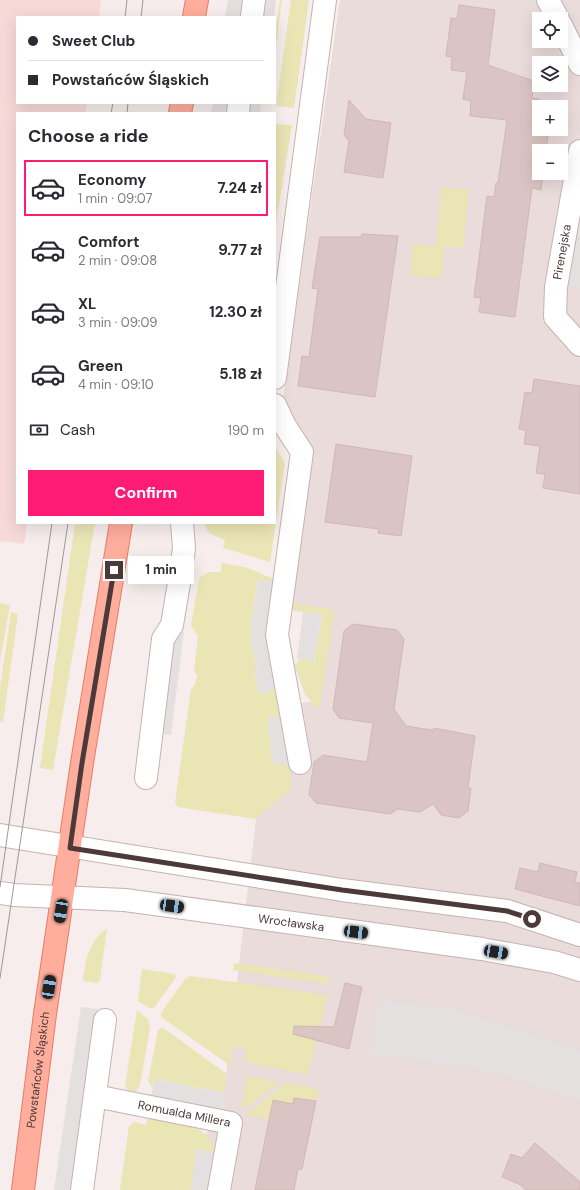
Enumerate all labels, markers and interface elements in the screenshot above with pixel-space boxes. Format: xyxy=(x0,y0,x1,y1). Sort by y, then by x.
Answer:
map controls xyxy=(532,12,568,180)
button: locate xyxy=(532,12,568,48)
text: Sweet Club xyxy=(52,31,135,51)
button: layers xyxy=(532,56,568,92)
text: Powstańców Śląskich xyxy=(52,70,209,90)
button: + xyxy=(532,100,568,136)
text: Choose a ride xyxy=(28,124,149,148)
button: − xyxy=(532,144,568,180)
icon: car xyxy=(30,170,66,206)
text: Economy xyxy=(78,170,146,190)
text: 7.24 zł xyxy=(217,178,262,198)
text: 1 min · 09:07 xyxy=(78,190,153,207)
street label: Pirenejska xyxy=(549,223,575,281)
icon: car xyxy=(30,232,66,268)
text: Comfort xyxy=(78,232,139,252)
text: 9.77 zł xyxy=(218,240,262,260)
text: 2 min · 09:08 xyxy=(78,252,157,269)
icon: car xyxy=(30,294,66,330)
text: XL xyxy=(78,294,96,314)
text: 12.30 zł xyxy=(209,302,262,322)
text: 3 min · 09:09 xyxy=(78,314,158,331)
icon: car xyxy=(30,356,66,392)
text: Green xyxy=(78,356,123,376)
text: 5.18 zł xyxy=(219,364,262,384)
text: 4 min · 09:10 xyxy=(78,376,154,393)
icon: cash xyxy=(28,419,50,441)
text: Cash xyxy=(60,420,95,440)
text: 190 m xyxy=(228,422,264,439)
button: Confirm xyxy=(28,470,264,516)
callout: 1 min xyxy=(128,556,194,584)
route end xyxy=(105,561,123,579)
text: 1 min xyxy=(145,561,177,578)
car xyxy=(53,898,69,924)
car xyxy=(159,898,185,914)
street label: Wrocławska xyxy=(257,910,325,935)
route start xyxy=(523,910,541,928)
car xyxy=(343,925,369,939)
car xyxy=(483,944,509,960)
car xyxy=(41,974,57,1000)
street label: Powstańców Śląskich xyxy=(23,1010,53,1129)
street label: Romualda Millera xyxy=(137,1097,232,1131)

